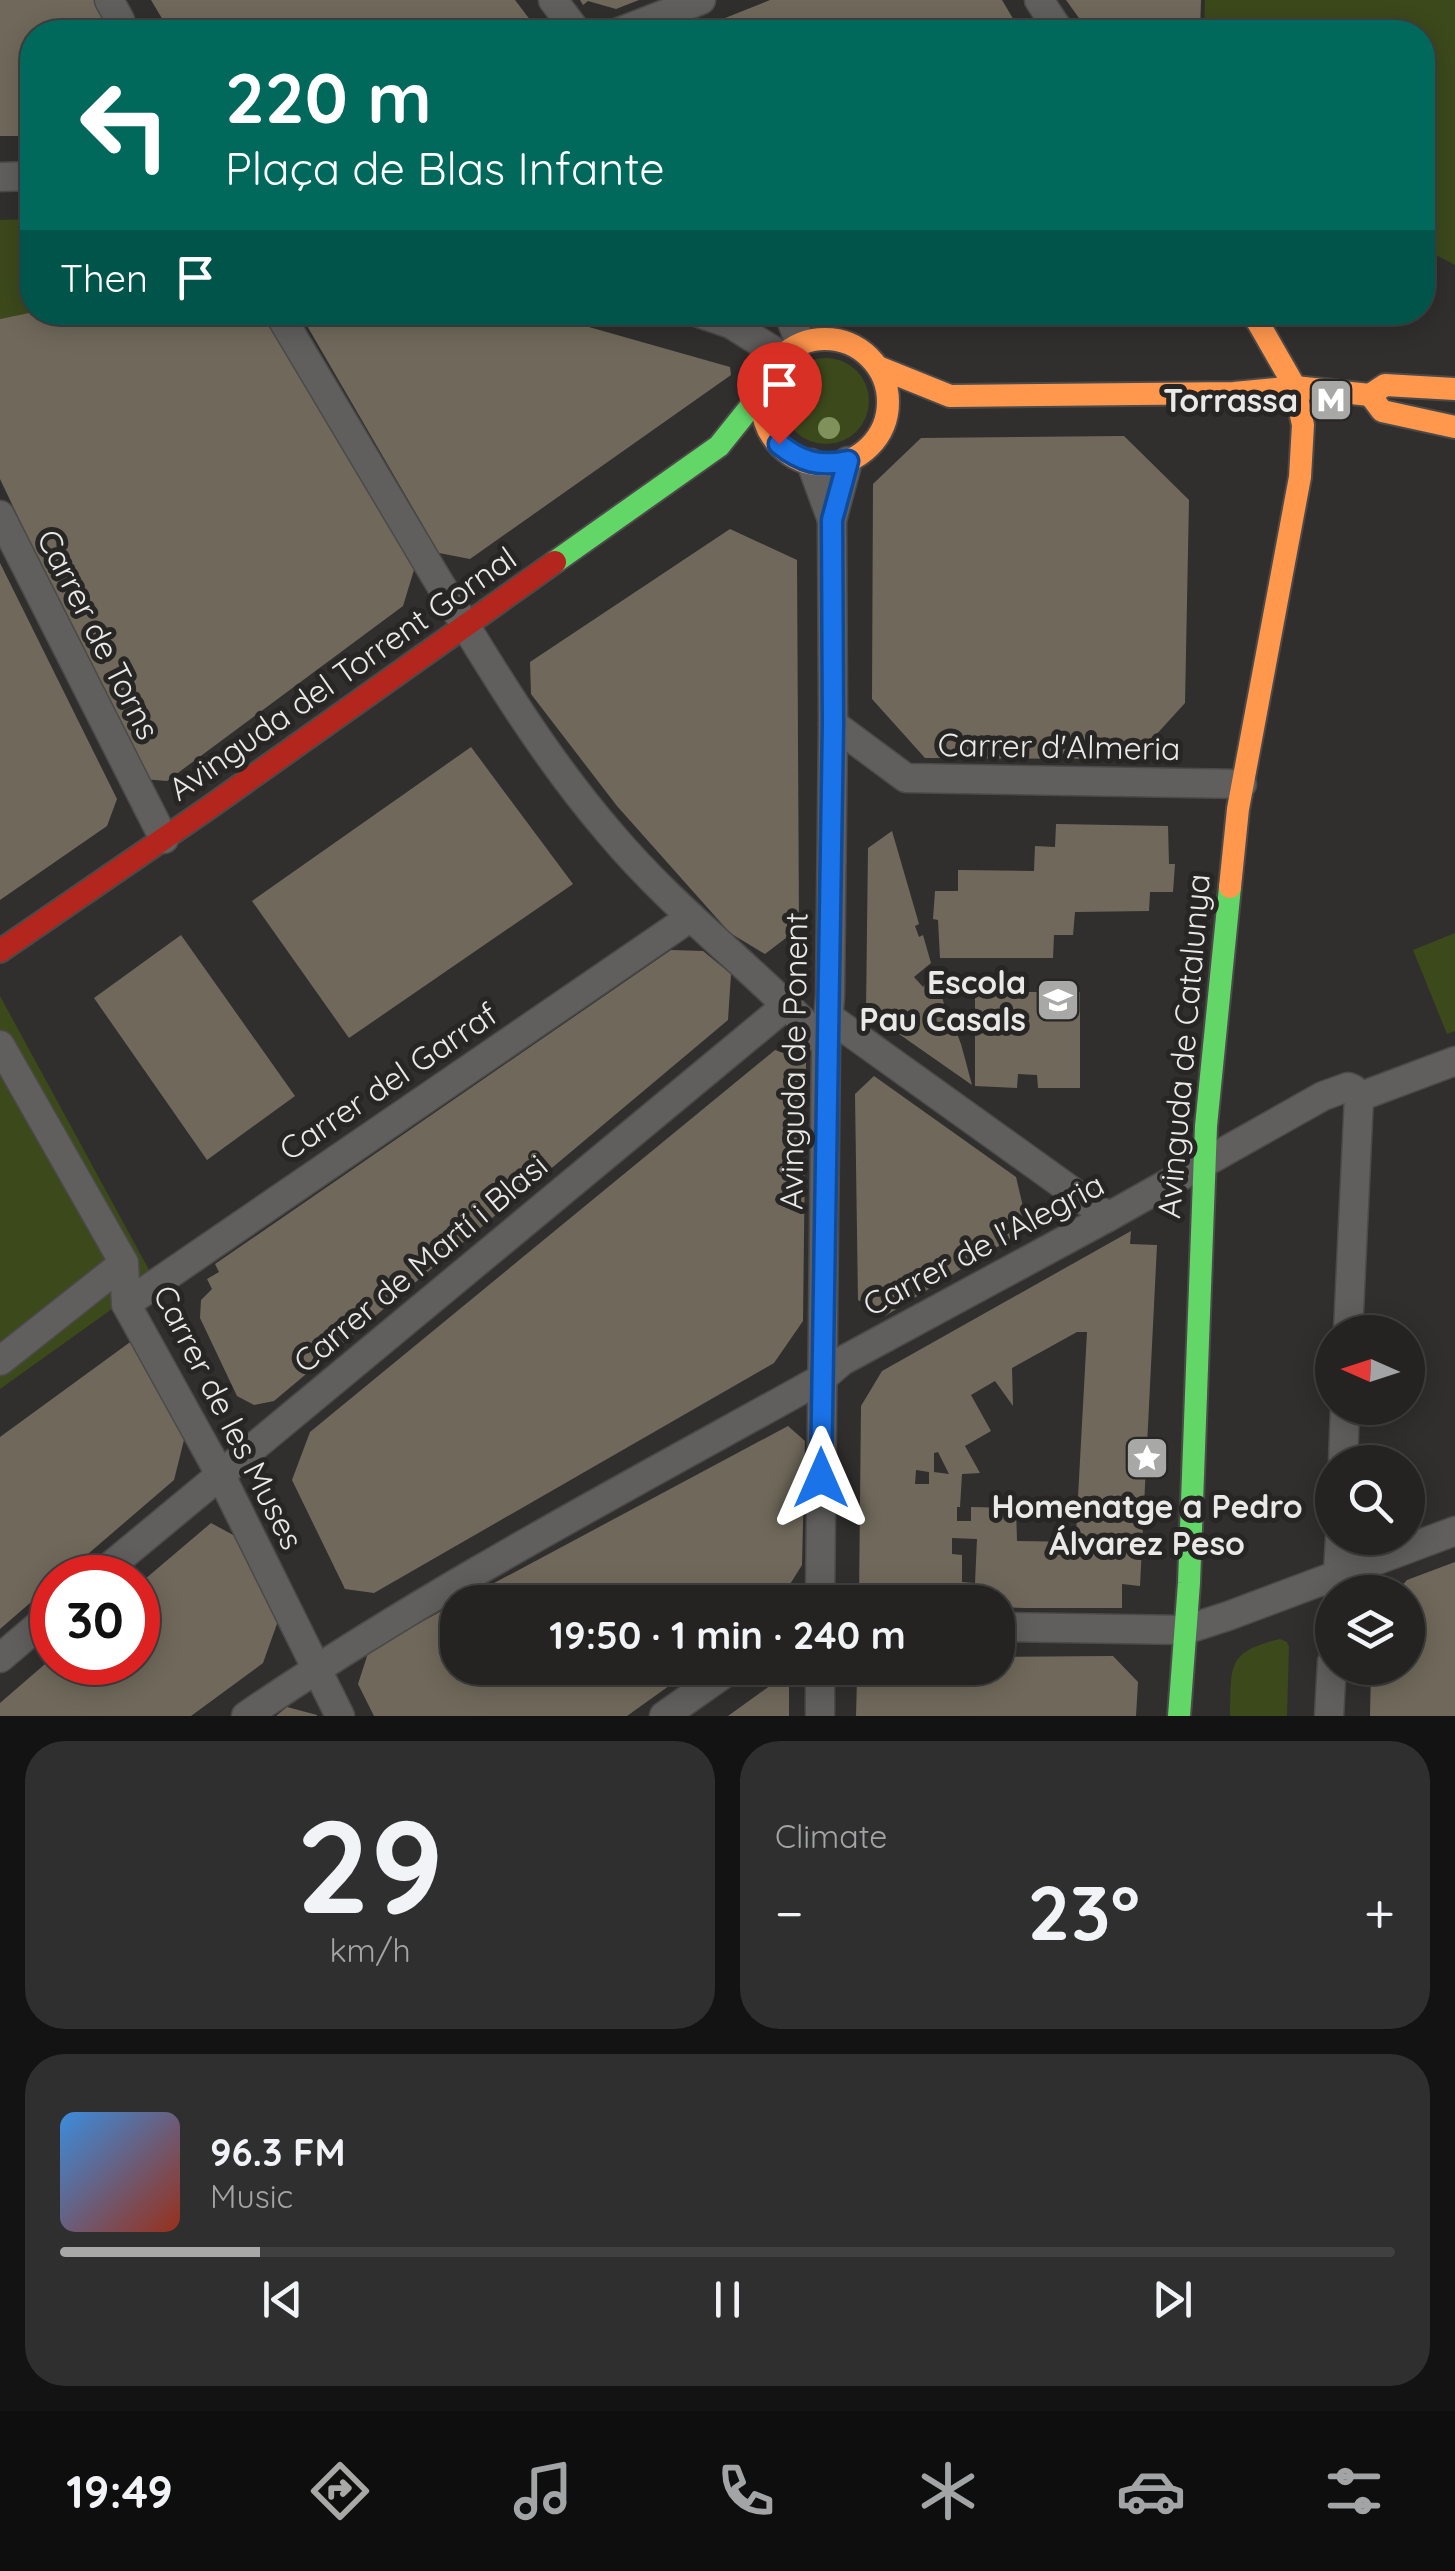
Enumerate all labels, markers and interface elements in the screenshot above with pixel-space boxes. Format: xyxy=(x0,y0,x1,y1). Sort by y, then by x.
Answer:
text: 220 m xyxy=(225,53,432,141)
icon: left xyxy=(60,60,190,190)
text: Plaça de Blas Infante xyxy=(225,140,665,196)
icon: arrive xyxy=(168,250,223,305)
text: Then xyxy=(60,254,148,302)
pin xyxy=(737,342,822,445)
icon: arrive xyxy=(752,357,807,412)
metro station icon: Torrassa xyxy=(1308,377,1354,423)
place label: Torrassa xyxy=(1163,380,1298,420)
street label: Carrer de Torns xyxy=(29,522,169,746)
street label: Avinguda del Torrent Gornal xyxy=(160,538,524,808)
street label: Carrer d'Almeria xyxy=(937,724,1181,768)
street label: Avinguda de Catalunya xyxy=(1148,872,1218,1220)
street label: Avinguda de Ponent xyxy=(770,912,816,1210)
place label: Escola Pau Casals xyxy=(859,962,1026,1039)
school or university icon: Escola Pau Casals xyxy=(1035,977,1081,1023)
street label: Carrer del Garraf xyxy=(271,993,505,1169)
street label: Carrer de Martí i Blasi xyxy=(285,1145,555,1381)
street label: Carrer de l'Alegria xyxy=(856,1164,1110,1324)
street label: Carrer de les Muses xyxy=(145,1278,313,1556)
north arrow xyxy=(1315,1315,1425,1425)
map controls xyxy=(1315,1315,1425,1685)
position arrow xyxy=(769,1426,873,1530)
place icon: Homenatge a Pedro Álvarez Peso xyxy=(1124,1435,1170,1481)
button: search xyxy=(1315,1445,1425,1555)
place label: Homenatge a Pedro Álvarez Peso xyxy=(991,1486,1303,1563)
speed limit sign: 30 xyxy=(30,1555,160,1685)
button: layers xyxy=(1315,1575,1425,1685)
text: 19:50 · 1 min · 240 m xyxy=(549,1611,906,1659)
text: 29 xyxy=(296,1783,444,1946)
text: Climate xyxy=(775,1816,887,1856)
text: 23° xyxy=(1028,1865,1140,1959)
text: − xyxy=(775,1878,804,1947)
text: + xyxy=(1364,1878,1395,1947)
text: km/h xyxy=(329,1930,411,1970)
text: 96.3 FM xyxy=(210,2128,346,2176)
text: Music xyxy=(210,2176,293,2216)
icon: previous xyxy=(255,2272,310,2327)
icon: pause xyxy=(700,2272,755,2327)
icon: next xyxy=(1145,2272,1200,2327)
icon: directions xyxy=(305,2456,375,2526)
icon: music xyxy=(508,2456,578,2526)
icon: phone xyxy=(711,2456,781,2526)
icon: climate xyxy=(913,2456,983,2526)
icon: car xyxy=(1116,2456,1186,2526)
icon: filters xyxy=(1319,2456,1389,2526)
text: 19:49 xyxy=(66,2463,173,2519)

